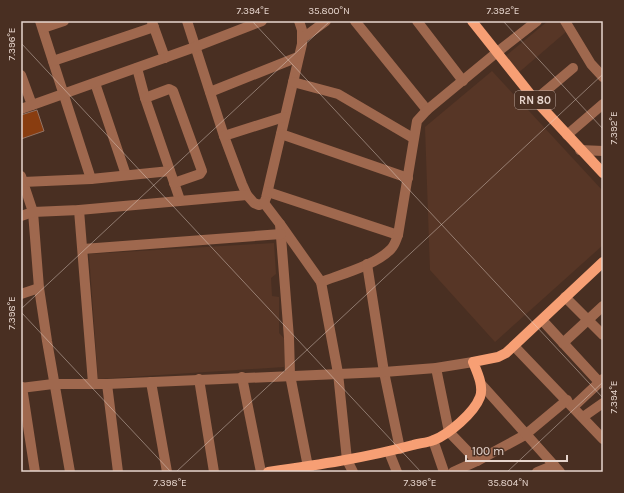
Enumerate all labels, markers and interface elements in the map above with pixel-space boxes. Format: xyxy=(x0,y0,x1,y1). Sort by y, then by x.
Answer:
text: 7.394°E xyxy=(237,5,269,17)
text: 35.800°N xyxy=(308,5,350,17)
text: 7.392°E xyxy=(486,5,520,17)
text: 7.396°E xyxy=(6,28,18,60)
road number: RN 80 xyxy=(515,91,555,109)
text: 7.392°E xyxy=(608,111,620,145)
text: 7.398°E xyxy=(6,296,18,330)
text: 7.394°E xyxy=(608,381,620,413)
scale bar xyxy=(466,437,567,463)
text: 100 m xyxy=(472,444,504,458)
text: 7.398°E xyxy=(153,477,187,489)
text: 7.396°E xyxy=(404,477,436,489)
text: 35.804°N xyxy=(487,477,529,489)

